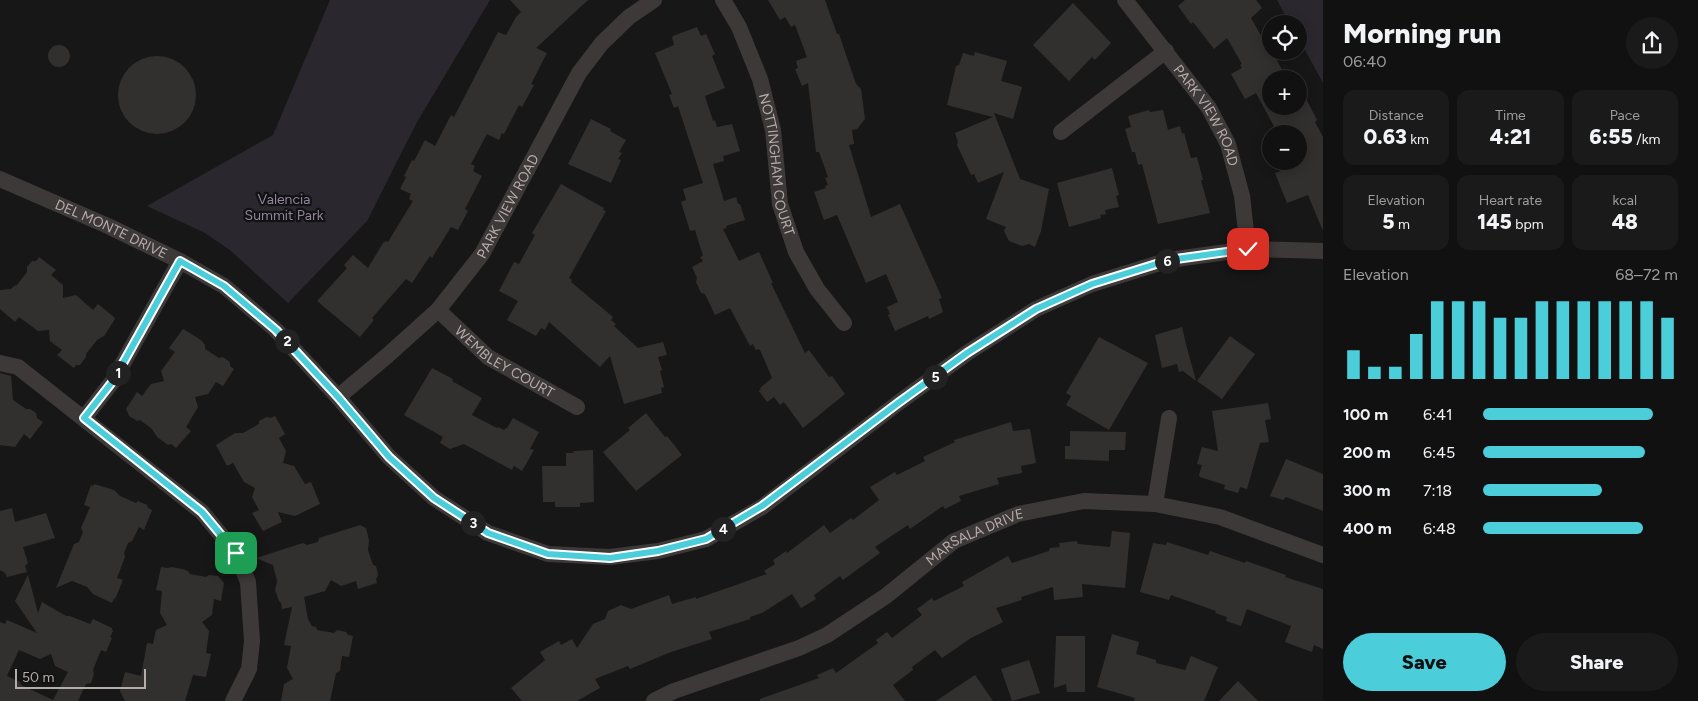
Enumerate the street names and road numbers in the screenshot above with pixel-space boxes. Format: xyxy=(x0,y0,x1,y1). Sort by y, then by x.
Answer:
street label: PARK VIEW ROAD xyxy=(1170,61,1242,168)
street label: NOTTINGHAM COURT xyxy=(755,91,799,238)
street label: PARK VIEW ROAD xyxy=(473,151,542,261)
street label: DEL MONTE DRIVE xyxy=(53,196,170,262)
street label: WEMBLEY COURT xyxy=(451,322,558,401)
street label: MARSALA DRIVE xyxy=(922,505,1025,569)

